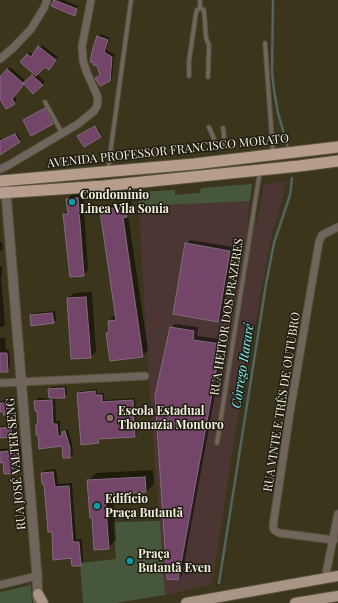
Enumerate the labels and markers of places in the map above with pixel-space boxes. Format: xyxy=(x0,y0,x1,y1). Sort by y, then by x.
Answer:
place label: Condomínio Linea Vila Sonia xyxy=(80,188,169,216)
marker: Condomínio Linea Vila Sonia xyxy=(67,197,77,207)
place label: Escola Estadual Thomazia Montoro xyxy=(118,404,224,432)
marker: Escola Estadual Thomazia Montoro xyxy=(105,413,115,423)
place label: Edifício Praça Butantã xyxy=(105,492,183,520)
marker: Edifício Praça Butantã xyxy=(92,501,102,511)
place label: Praça Butantã Even xyxy=(138,547,211,575)
marker: Praça Butantã Even xyxy=(125,556,135,566)

